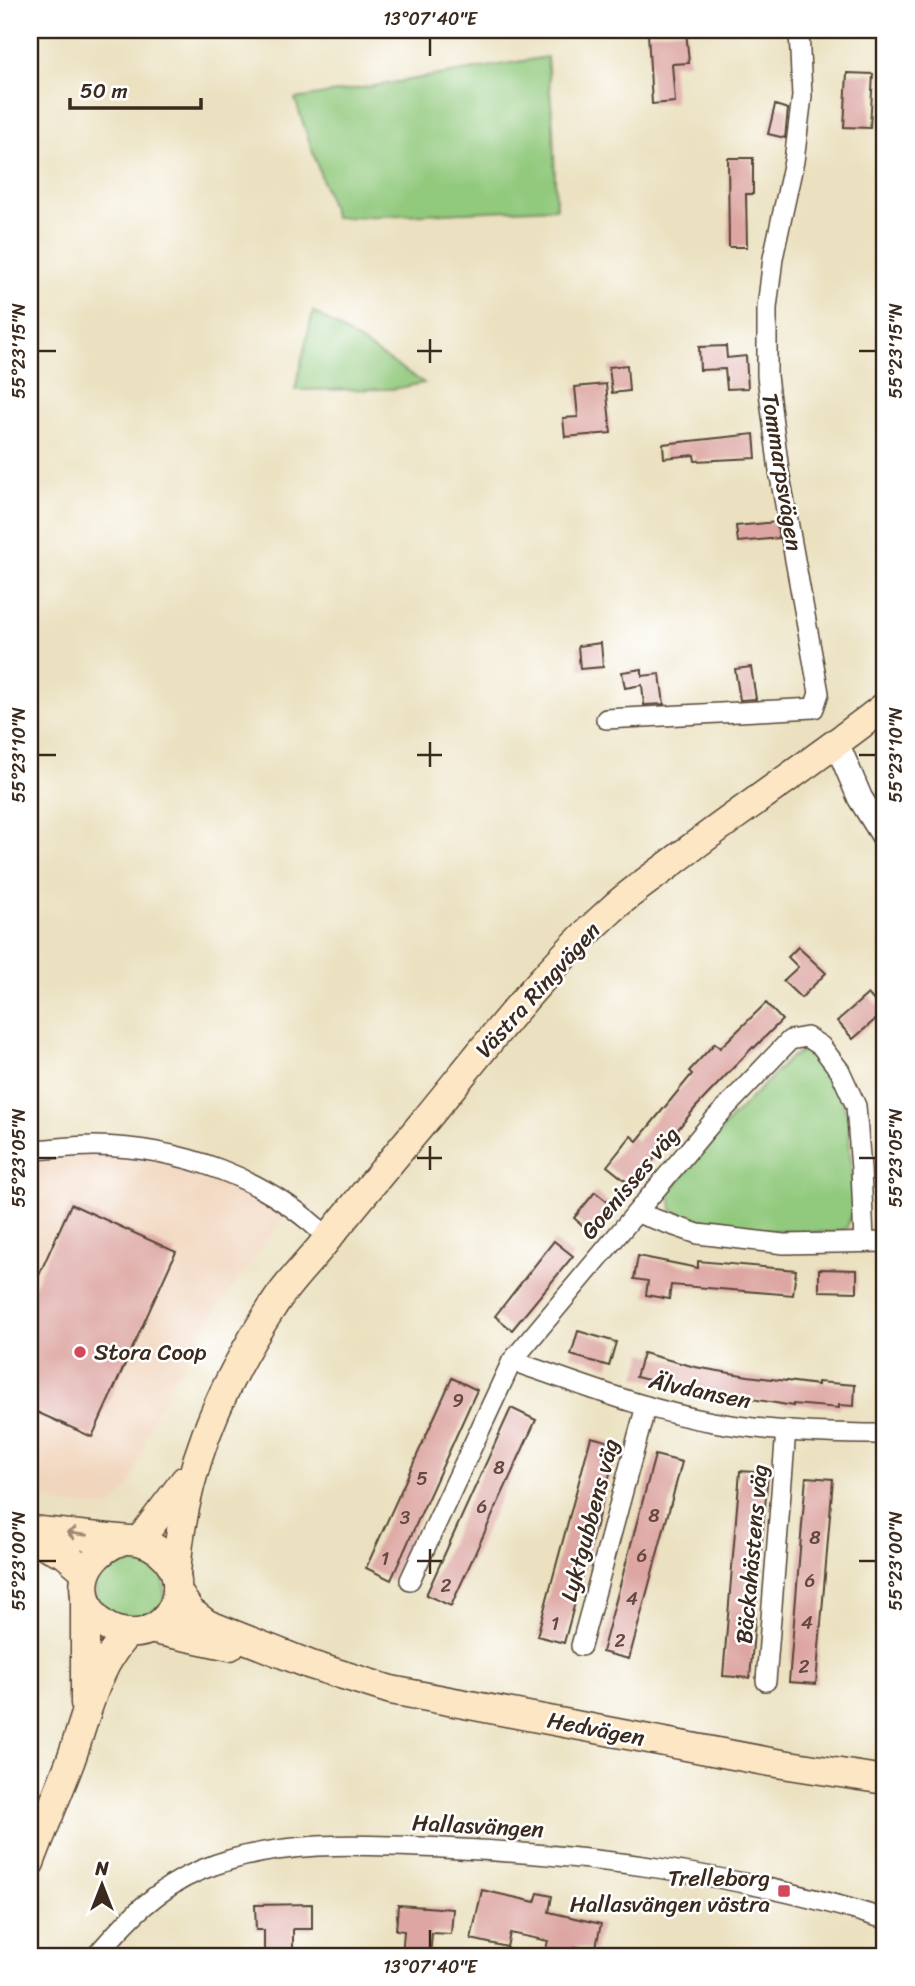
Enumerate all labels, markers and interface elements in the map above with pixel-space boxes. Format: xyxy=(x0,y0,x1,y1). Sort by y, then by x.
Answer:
text: 13°07'40"E xyxy=(383,3,478,35)
scale bar xyxy=(70,66,201,110)
text: 50 m xyxy=(80,72,128,110)
text: 55°23'15"N xyxy=(3,303,35,399)
text: 55°23'15"N xyxy=(880,303,912,399)
street label: Tommarpsvägen xyxy=(749,390,815,554)
text: 55°23'10"N xyxy=(3,707,35,803)
text: 55°23'10"N xyxy=(880,707,912,803)
street label: Västra Ringvägen xyxy=(465,912,611,1068)
text: 55°23'05"N xyxy=(3,1108,35,1207)
text: 55°23'05"N xyxy=(880,1108,912,1207)
street label: Goenisses väg xyxy=(570,1117,690,1249)
place label: Stora Coop xyxy=(94,1332,207,1373)
marker: Stora Coop xyxy=(72,1344,88,1360)
street label: Älvdansen xyxy=(644,1360,755,1422)
house number: 9 xyxy=(452,1384,464,1417)
street label: Lyktgubbens väg xyxy=(549,1434,632,1606)
house number: 8 xyxy=(493,1451,505,1484)
house number: 5 xyxy=(416,1462,428,1495)
street label: Bäckahästens väg xyxy=(724,1462,780,1646)
house number: 6 xyxy=(477,1490,487,1523)
house number: 8 xyxy=(648,1499,660,1532)
house number: 3 xyxy=(400,1501,411,1534)
text: 55°23'00"N xyxy=(3,1511,35,1611)
text: 55°23'00"N xyxy=(880,1511,912,1611)
house number: 8 xyxy=(809,1521,821,1554)
one-way arrow xyxy=(66,1527,89,1540)
house number: 6 xyxy=(637,1539,647,1572)
house number: 1 xyxy=(381,1542,389,1575)
house number: 6 xyxy=(805,1564,815,1597)
house number: 2 xyxy=(441,1569,452,1602)
house number: 4 xyxy=(626,1582,638,1615)
house number: 4 xyxy=(801,1606,813,1639)
house number: 1 xyxy=(551,1607,559,1640)
house number: 2 xyxy=(615,1624,626,1657)
house number: 2 xyxy=(799,1650,810,1683)
street label: Hedvägen xyxy=(544,1699,648,1759)
street label: Hallasvängen xyxy=(411,1802,545,1850)
north arrow xyxy=(66,1850,136,1920)
text: N xyxy=(94,1852,109,1885)
place label: Trelleborg Hallasvängen västra xyxy=(570,1858,770,1925)
marker: Trelleborg Hallasvängen västra xyxy=(776,1883,792,1899)
text: 13°07'40"E xyxy=(383,1951,478,1983)

